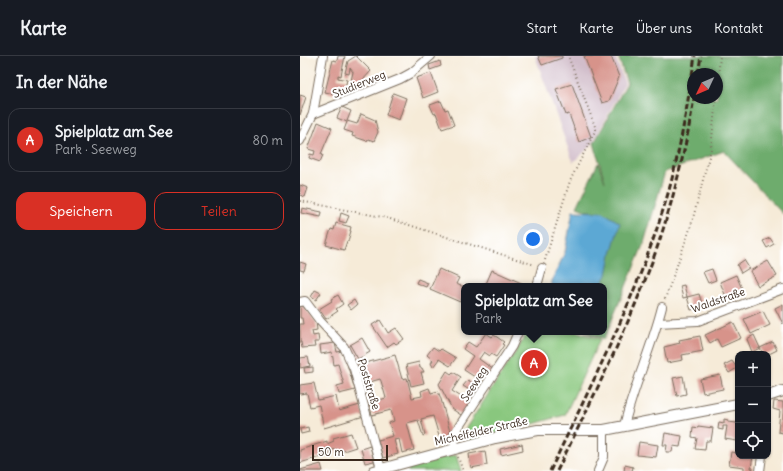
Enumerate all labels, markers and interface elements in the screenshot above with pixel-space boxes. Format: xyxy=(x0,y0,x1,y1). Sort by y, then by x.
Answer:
text: Karte xyxy=(20,16,67,40)
text: Start xyxy=(527,19,557,37)
text: Karte xyxy=(579,19,614,37)
text: Über uns xyxy=(636,19,692,37)
text: Kontakt xyxy=(714,19,763,37)
street label: Studierweg xyxy=(330,67,388,101)
north arrow xyxy=(687,68,723,104)
text: In der Nähe xyxy=(16,71,108,93)
text: Spielplatz am See xyxy=(55,122,173,141)
text: A xyxy=(26,132,34,149)
text: 80 m xyxy=(252,132,283,149)
text: Park · Seeweg xyxy=(55,141,137,158)
button: Speichern xyxy=(16,192,146,230)
button: Teilen xyxy=(154,192,284,230)
your location xyxy=(523,229,543,249)
popup xyxy=(461,283,607,335)
street label: Waldstraße xyxy=(689,284,747,316)
text: Spielplatz am See xyxy=(475,291,593,310)
text: Park xyxy=(475,310,502,327)
pin: A xyxy=(521,348,547,378)
map controls xyxy=(735,351,771,459)
button: + xyxy=(735,351,771,387)
street label: Poststraße xyxy=(355,357,383,411)
street label: Seeweg xyxy=(458,364,490,404)
button: − xyxy=(735,387,771,423)
street label: Michelfelder Straße xyxy=(433,413,529,449)
button: locate xyxy=(735,423,771,459)
scale bar xyxy=(312,443,388,462)
text: 50 m xyxy=(318,445,344,459)

